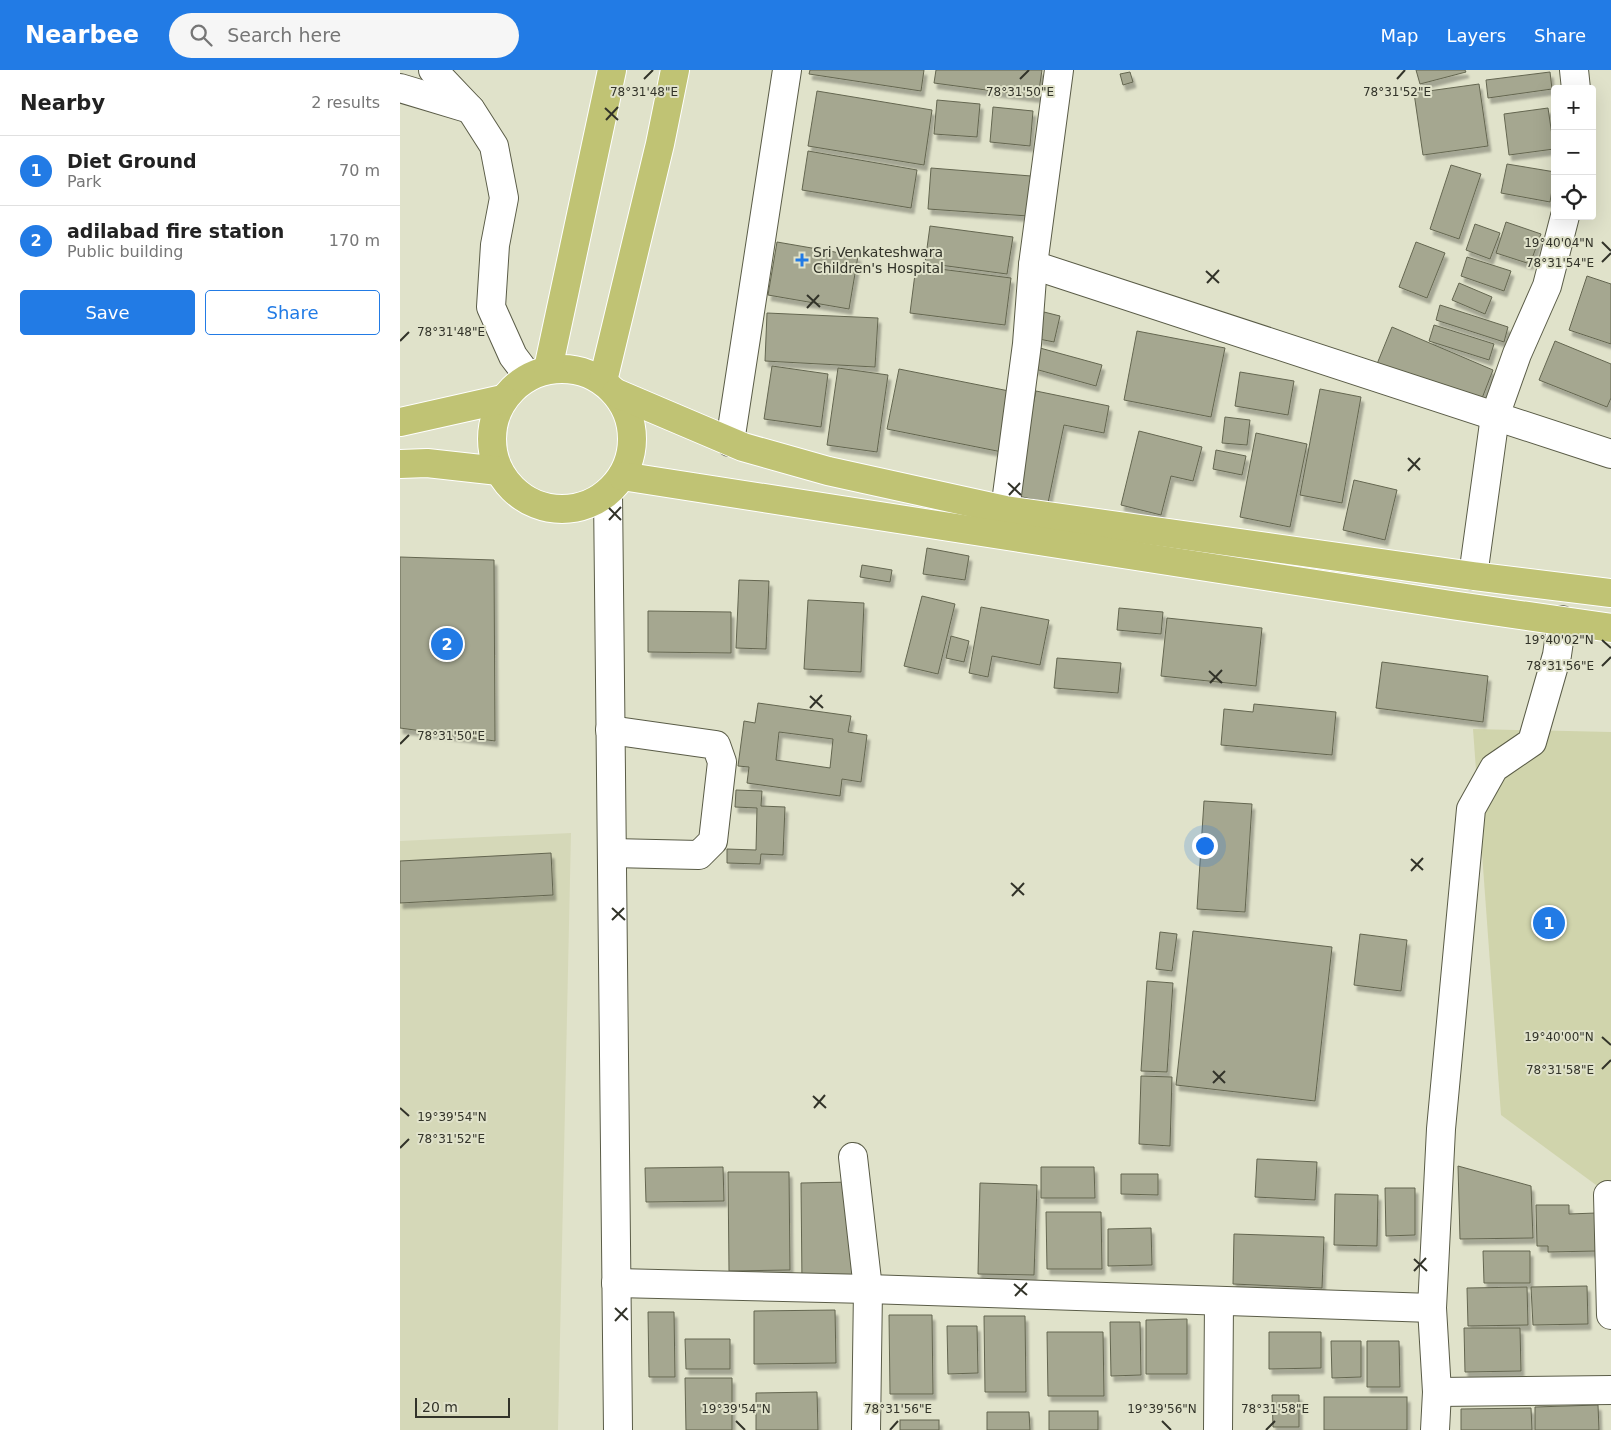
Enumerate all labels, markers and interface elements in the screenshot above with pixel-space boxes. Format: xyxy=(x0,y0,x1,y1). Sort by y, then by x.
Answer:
search box xyxy=(169,13,519,58)
text: Nearbee xyxy=(25,21,139,49)
icon: search xyxy=(187,21,215,49)
text: Search here xyxy=(227,24,341,46)
text: Map xyxy=(1380,25,1418,46)
text: Layers xyxy=(1446,25,1506,46)
text: Share xyxy=(1534,25,1586,46)
text: 78°31'48"E xyxy=(610,85,678,99)
text: 78°31'50"E xyxy=(986,85,1054,99)
text: 78°31'52"E xyxy=(1363,85,1431,99)
map controls xyxy=(1551,85,1596,220)
button: + xyxy=(1551,85,1596,130)
text: Nearby xyxy=(20,91,105,115)
text: 2 results xyxy=(311,93,380,112)
button: − xyxy=(1551,130,1596,175)
text: Diet Ground xyxy=(67,150,197,172)
text: 1 xyxy=(30,161,42,180)
text: 70 m xyxy=(339,161,380,180)
text: Park xyxy=(67,172,102,191)
button: locate xyxy=(1551,175,1596,220)
text: adilabad fire station xyxy=(67,220,284,242)
text: 2 xyxy=(30,231,42,250)
text: 170 m xyxy=(329,231,380,250)
text: 19°40'04"N xyxy=(1524,236,1594,250)
text: Public building xyxy=(67,242,184,261)
place label: Sri Venkateshwara Children's Hospital xyxy=(813,244,944,276)
marker: Sri Venkateshwara Children's Hospital xyxy=(795,253,809,267)
text: 78°31'54"E xyxy=(1526,256,1594,270)
button: Save xyxy=(20,290,195,335)
button: Share xyxy=(205,290,380,335)
text: 78°31'48"E xyxy=(417,325,485,339)
pin: 2 xyxy=(431,625,463,663)
text: 19°40'02"N xyxy=(1524,633,1594,647)
text: 78°31'56"E xyxy=(1526,659,1594,673)
text: 78°31'50"E xyxy=(417,729,485,743)
your location xyxy=(1192,833,1218,859)
pin: 1 xyxy=(1533,904,1565,942)
text: 19°40'00"N xyxy=(1524,1030,1594,1044)
text: 78°31'58"E xyxy=(1526,1063,1594,1077)
text: 19°39'54"N xyxy=(417,1110,487,1124)
text: 78°31'52"E xyxy=(417,1132,485,1146)
scale bar xyxy=(415,1395,510,1418)
text: 20 m xyxy=(422,1399,458,1415)
text: 19°39'54"N xyxy=(701,1402,771,1416)
text: 78°31'56"E xyxy=(864,1402,932,1416)
text: 19°39'56"N xyxy=(1127,1402,1197,1416)
text: 78°31'58"E xyxy=(1241,1402,1309,1416)

